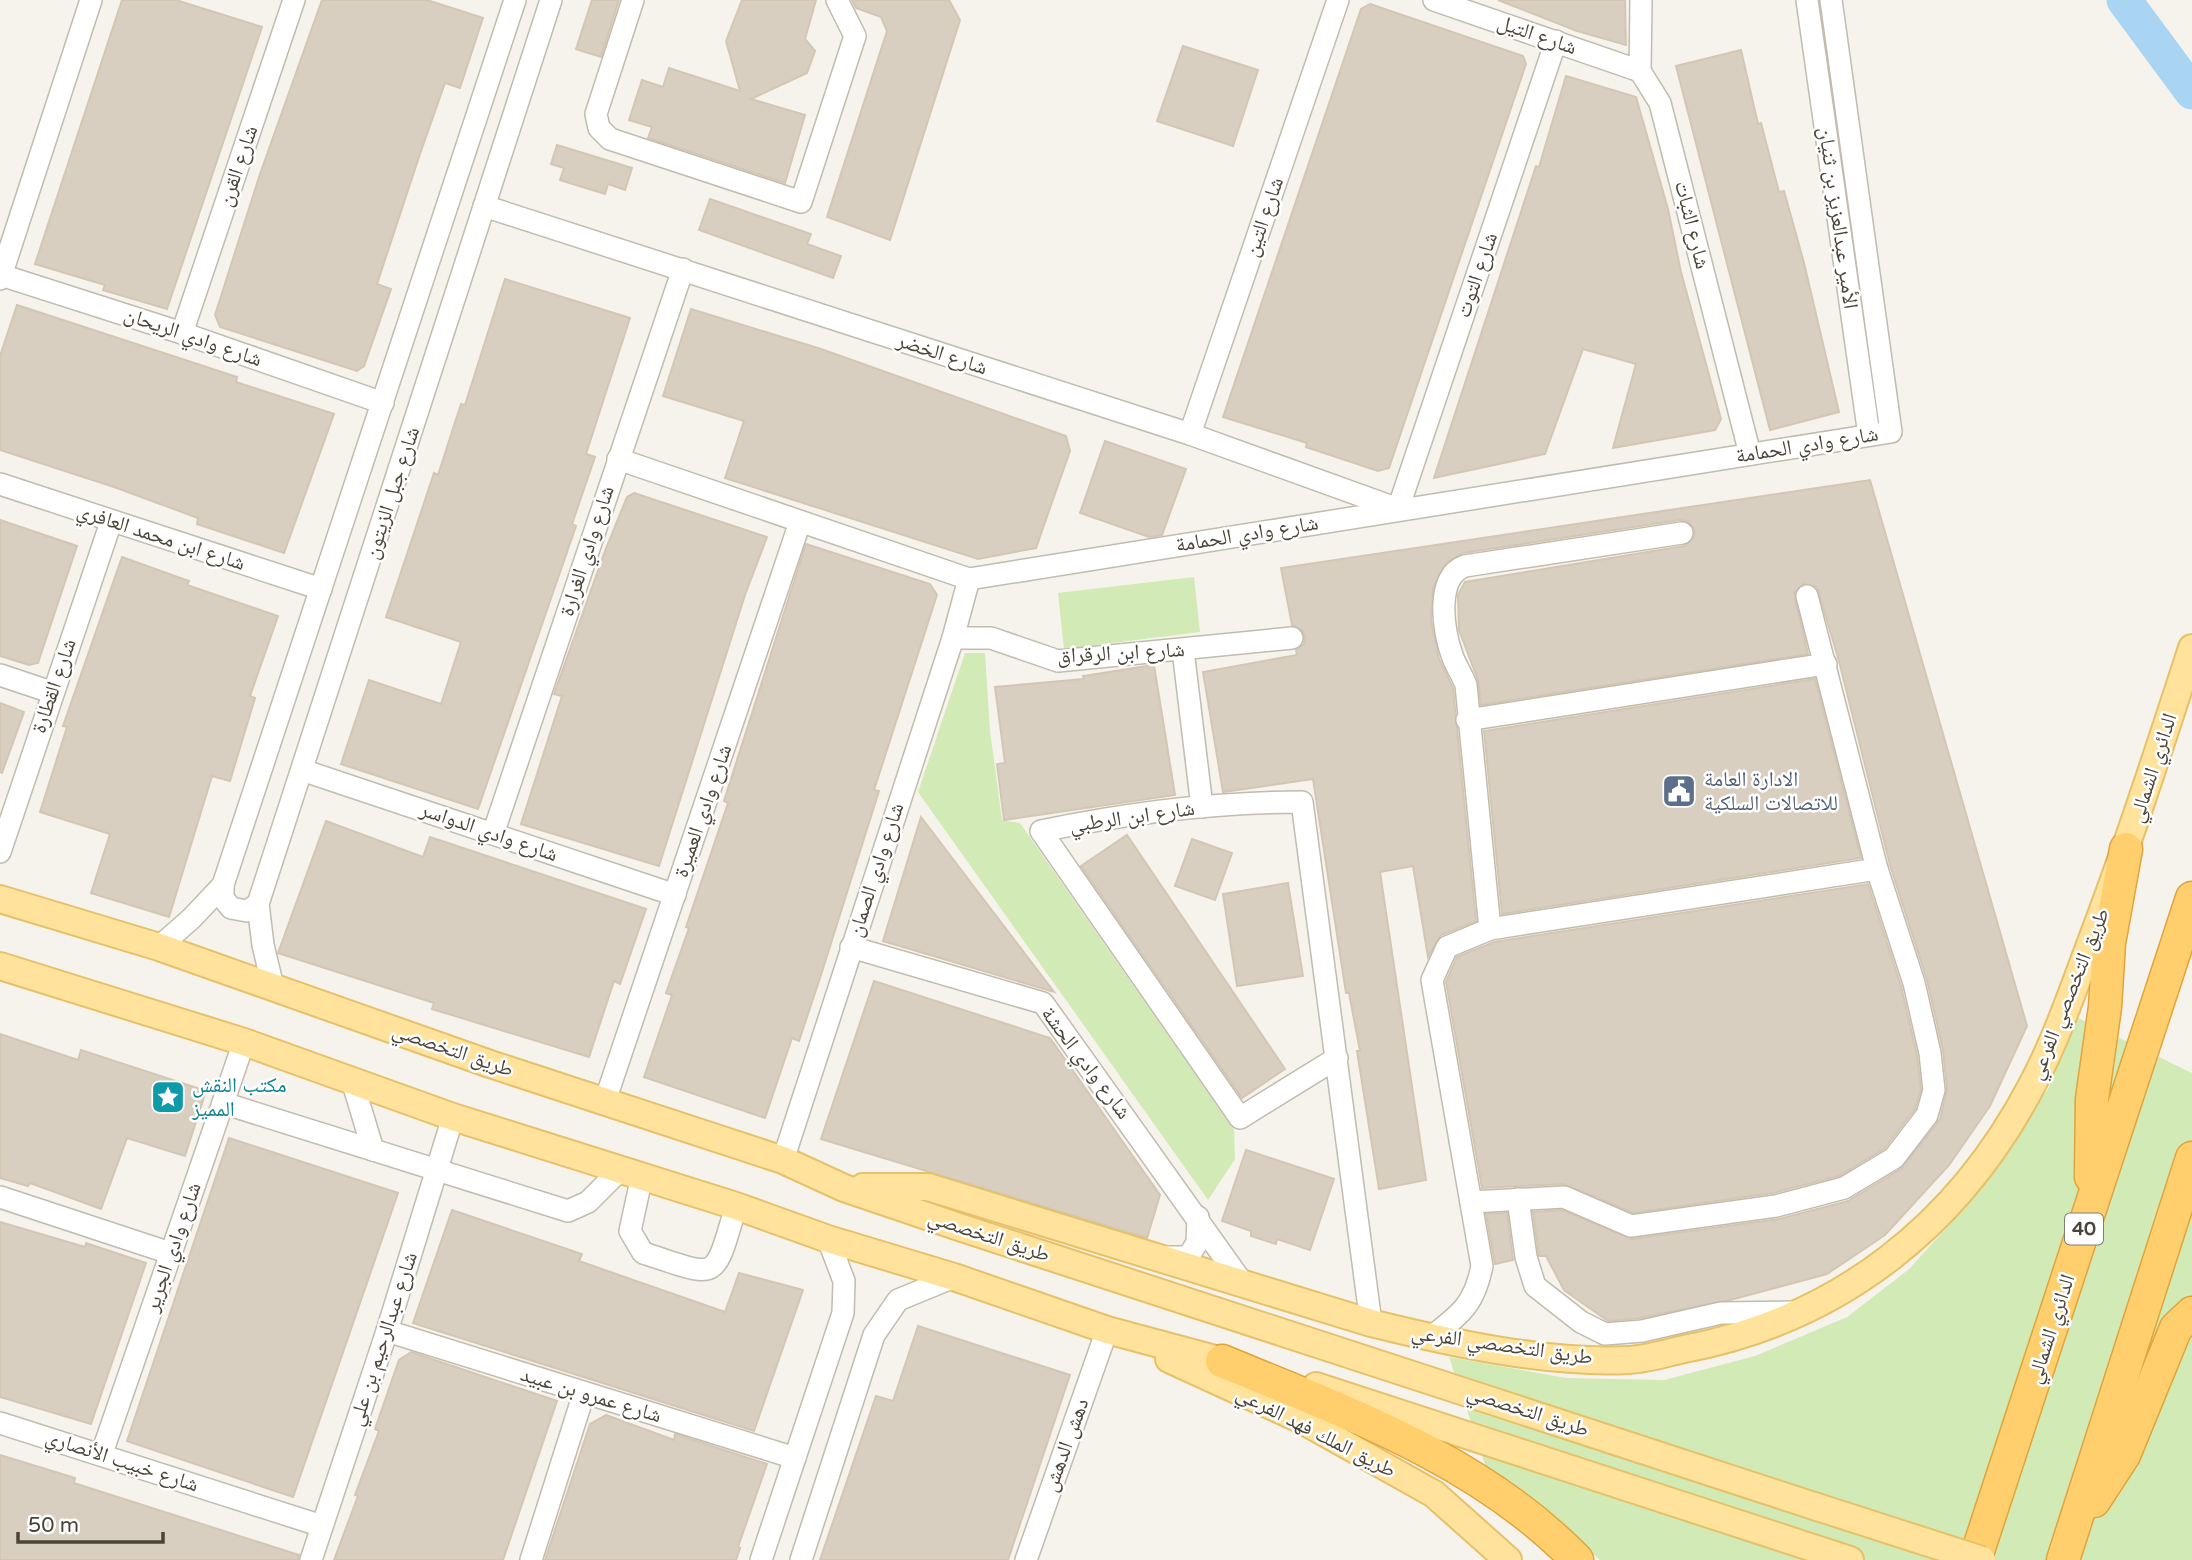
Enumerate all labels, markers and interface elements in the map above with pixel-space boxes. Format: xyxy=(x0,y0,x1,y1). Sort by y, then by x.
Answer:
street label: شارع التيل xyxy=(1494,10,1580,60)
street label: شارع القرن xyxy=(213,122,263,210)
street label: الأمير عبدالعزيز بن ثنيان xyxy=(1813,125,1863,311)
street label: شارع التين xyxy=(1239,174,1289,260)
street label: شارع الثبات xyxy=(1669,178,1715,272)
street label: شارع التوت xyxy=(1451,229,1503,321)
street label: شارع وادي الريحان xyxy=(120,302,265,375)
street label: شارع الخضر xyxy=(893,327,990,380)
street label: شارع وادي الحمامة xyxy=(1734,421,1881,472)
street label: شارع جبل الزيتون xyxy=(359,424,425,562)
street label: شارع وادي الغرارة xyxy=(554,483,623,620)
street label: شارع ابن محمد العافري xyxy=(73,498,248,579)
street label: شارع وادي الحمامة xyxy=(1174,510,1321,561)
street label: شارع القطارة xyxy=(26,636,82,736)
street label: شارع ابن الرقراق xyxy=(1057,637,1185,669)
street label: الدائري الشمالي xyxy=(2124,710,2186,827)
street label: شارع وادي العميرة xyxy=(669,741,741,882)
place label: الادارة العامة للاتصالات السلكية xyxy=(1704,767,1838,816)
public building icon: الادارة العامة للاتصالات السلكية xyxy=(1660,772,1698,810)
street label: شارع وادي الدواسر xyxy=(415,796,561,870)
street label: شارع ابن الرطبي xyxy=(1068,796,1197,841)
street label: شارع وادي الصمان xyxy=(843,800,913,941)
street label: طريق التخصصي الفرعي xyxy=(2023,904,2118,1085)
street label: شارع وادي الحشة xyxy=(1033,1002,1136,1126)
street label: طريق التخصصي xyxy=(388,1018,517,1086)
place label: مكتب النقش المميز xyxy=(191,1073,286,1122)
place icon: مكتب النقش المميز xyxy=(149,1078,187,1116)
street label: شارع وادي الجرير xyxy=(139,1179,210,1317)
street label: طريق التخصصي xyxy=(924,1205,1053,1271)
road number: 40 xyxy=(2065,1214,2103,1245)
street label: شارع عبدالرحيم بن علي xyxy=(343,1249,426,1430)
street label: الدائري الشمالي xyxy=(2022,1271,2084,1388)
street label: طريق التخصصي الفرعي xyxy=(1409,1320,1594,1373)
street label: شارع عمرو بن عبيد xyxy=(517,1362,665,1428)
street label: طريق التخصصي xyxy=(1463,1380,1592,1446)
street label: طريق الملك فهد الفرعي xyxy=(1230,1381,1400,1486)
street label: دهش الدهش xyxy=(1038,1395,1094,1495)
street label: شارع خبيب الأنصاري xyxy=(41,1424,202,1501)
scale bar xyxy=(18,1500,163,1544)
text: 50 m xyxy=(28,1513,79,1538)

